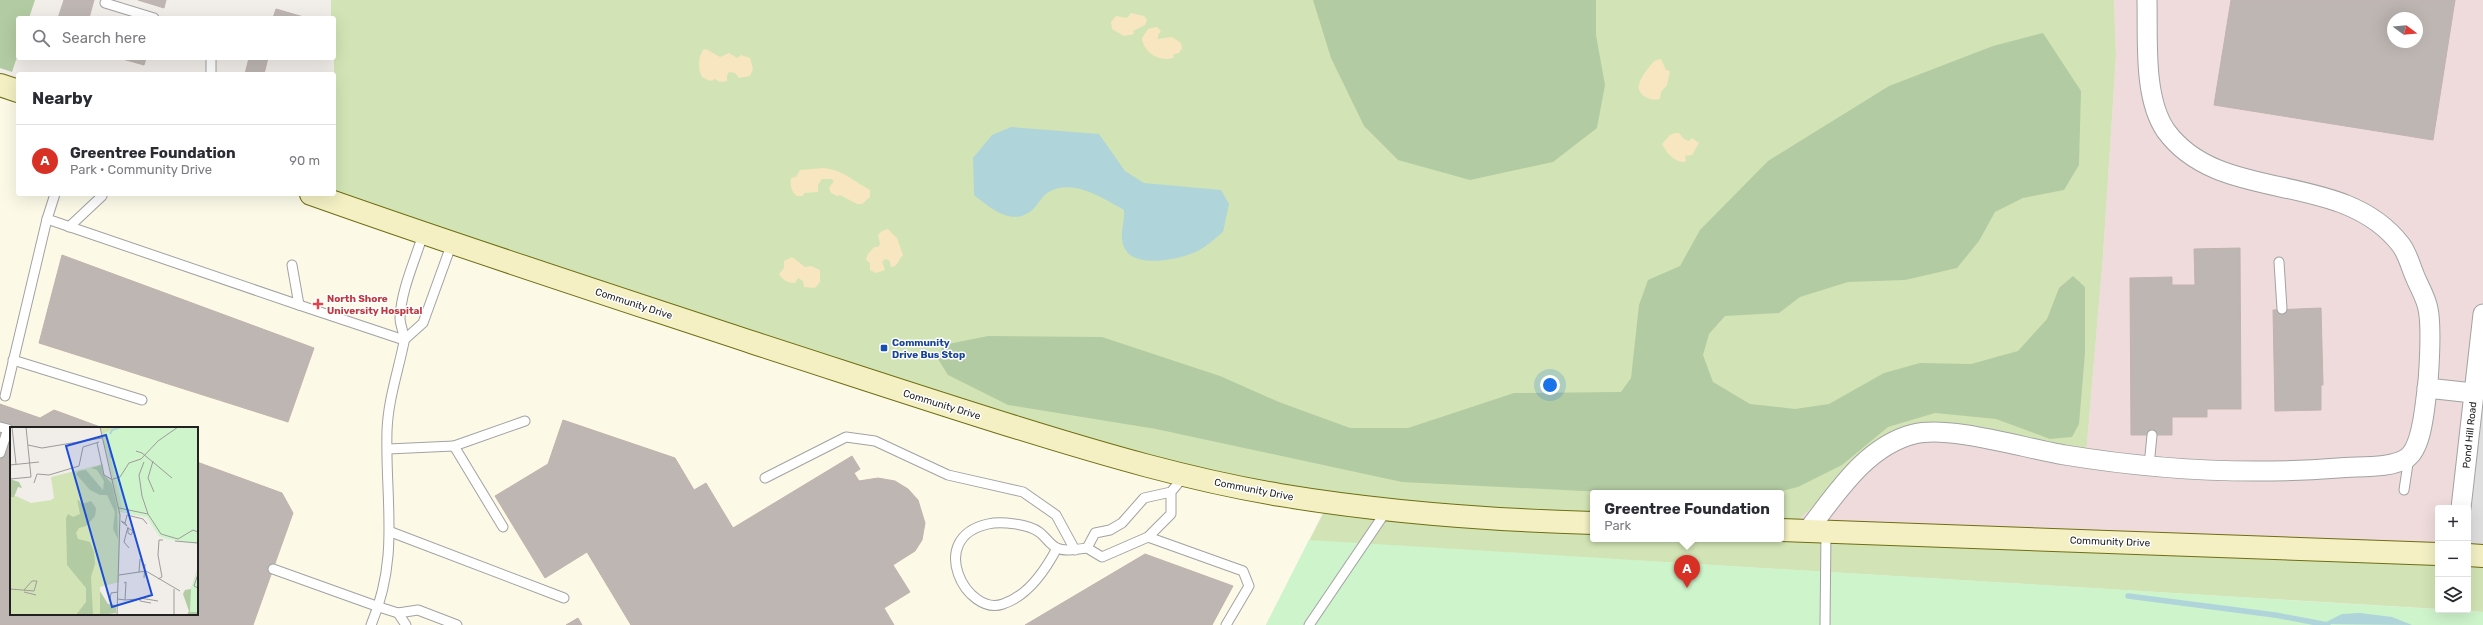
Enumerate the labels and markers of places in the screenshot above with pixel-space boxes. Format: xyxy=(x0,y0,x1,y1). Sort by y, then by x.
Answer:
place label: North Shore University Hospital xyxy=(327,293,423,317)
marker: North Shore University Hospital xyxy=(312,298,324,310)
place label: Community Drive Bus Stop xyxy=(892,337,965,361)
marker: Community Drive Bus Stop xyxy=(879,343,889,353)
pin: A xyxy=(1674,555,1700,588)

